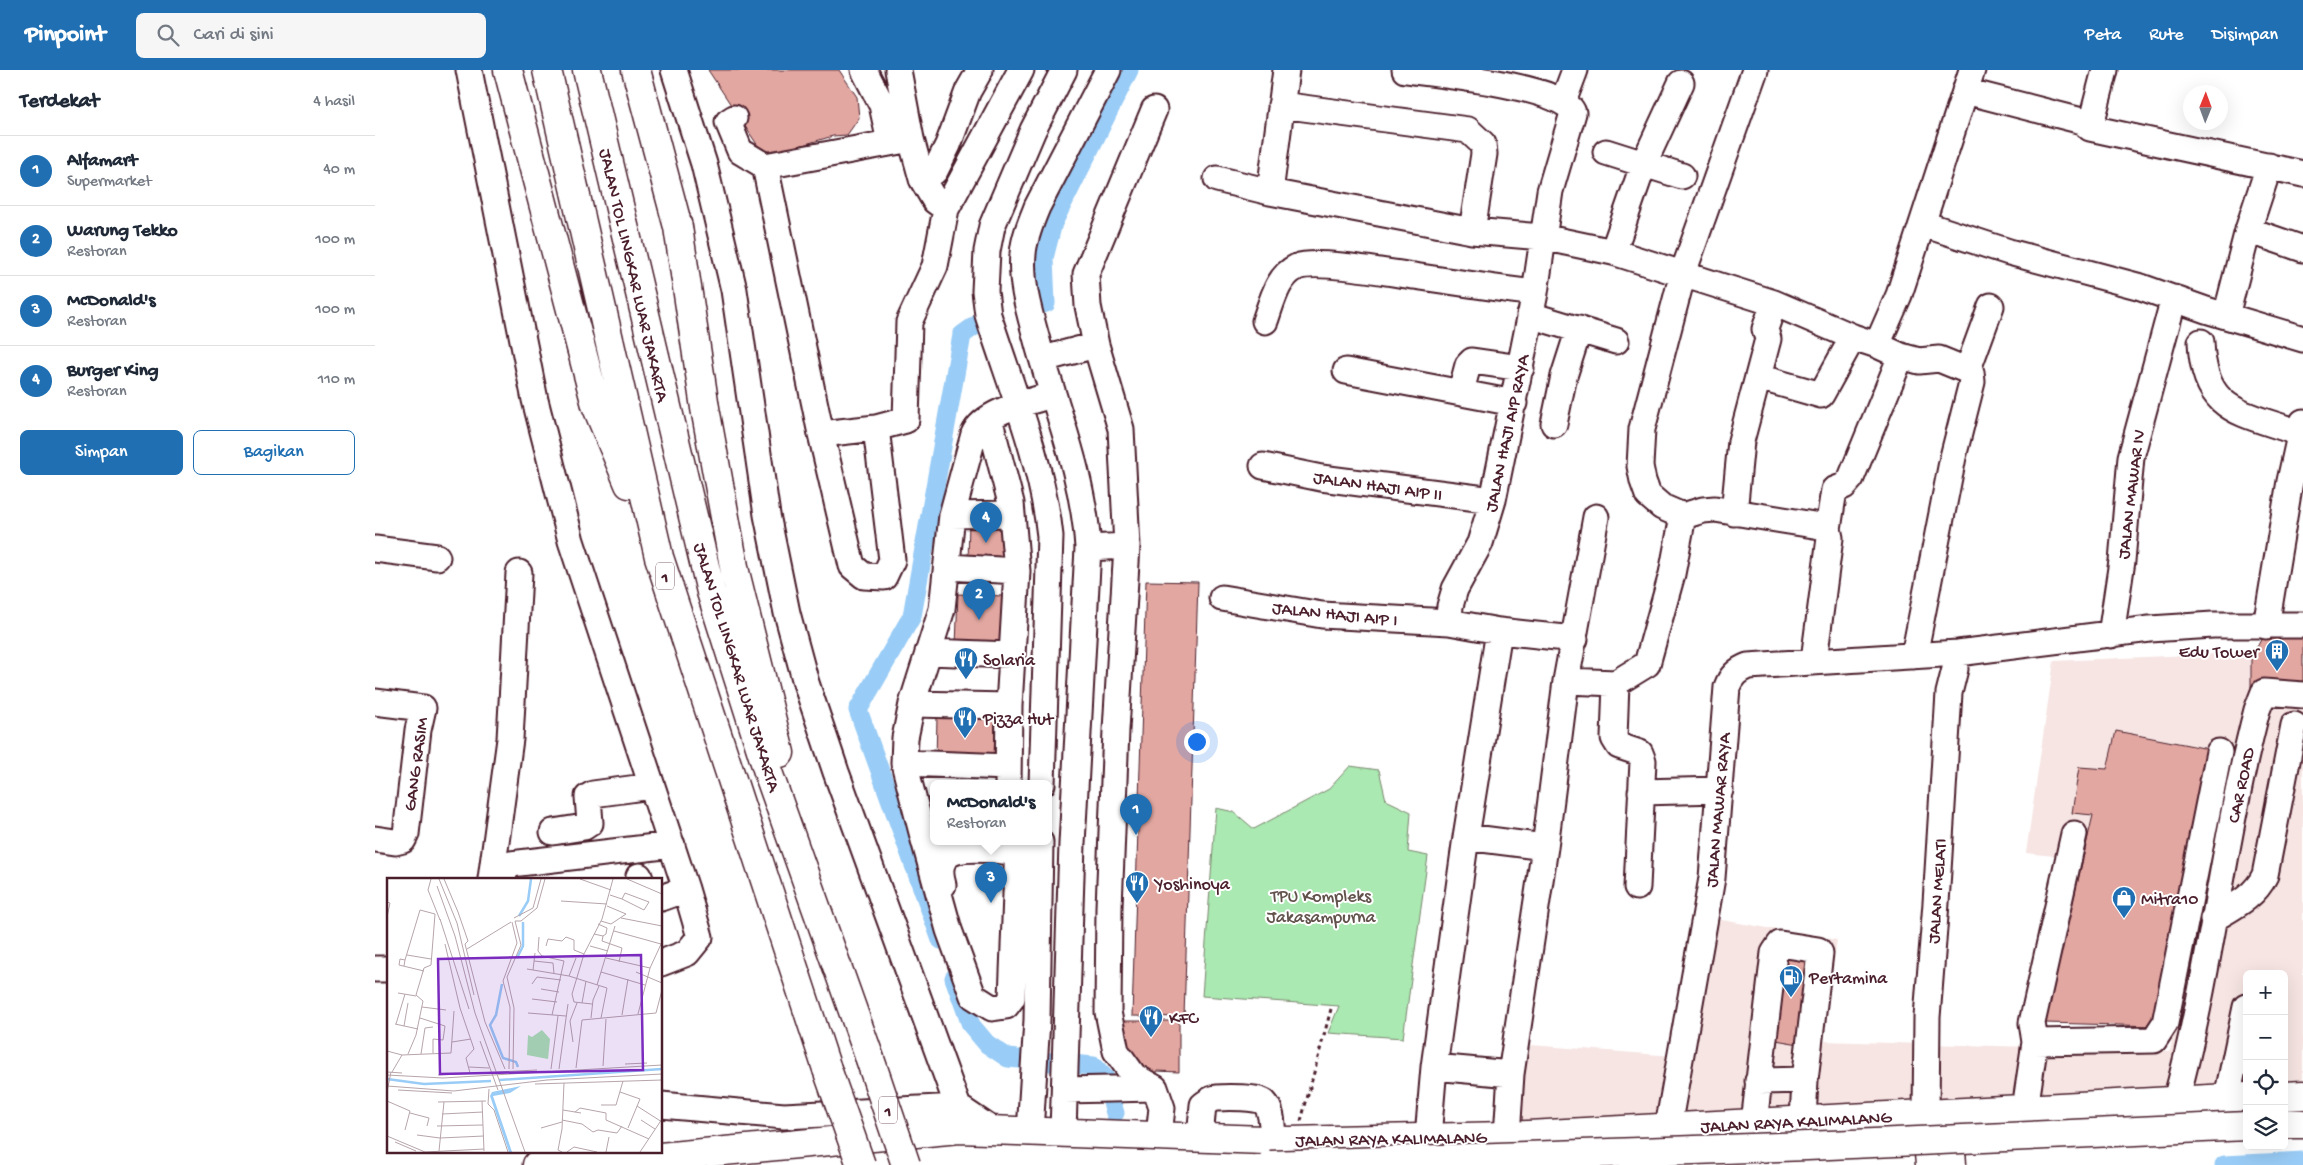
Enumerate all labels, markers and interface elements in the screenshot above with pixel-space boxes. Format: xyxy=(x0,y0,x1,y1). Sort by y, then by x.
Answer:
search box xyxy=(136,13,486,58)
text: Pinpoint xyxy=(25,21,106,50)
icon: search xyxy=(154,21,182,49)
text: Cari di sini xyxy=(194,24,274,47)
text: Peta xyxy=(2085,25,2121,46)
text: Rute xyxy=(2149,25,2184,46)
text: Disimpan xyxy=(2212,25,2278,46)
north arrow xyxy=(2183,85,2228,130)
text: Terdekat xyxy=(20,90,99,115)
text: 4 hasil xyxy=(313,93,355,112)
street label: JALAN TOL LINGKAR LUAR JAKARTA xyxy=(593,147,672,406)
text: Alfamart xyxy=(67,150,137,173)
text: 1 xyxy=(33,161,39,180)
text: 40 m xyxy=(323,161,355,180)
text: Supermarket xyxy=(67,173,152,192)
text: Warung Tekko xyxy=(67,220,178,243)
text: 2 xyxy=(32,231,40,250)
text: 100 m xyxy=(315,231,355,250)
text: Restoran xyxy=(67,243,127,262)
text: McDonald's xyxy=(67,290,156,313)
text: 3 xyxy=(32,301,40,320)
text: 100 m xyxy=(315,301,355,320)
text: Restoran xyxy=(67,313,127,332)
street label: JALAN HAJI AIP RAYA xyxy=(1481,351,1536,514)
text: Burger King xyxy=(67,360,159,383)
text: 4 xyxy=(32,371,40,390)
text: 110 m xyxy=(318,371,355,390)
text: Restoran xyxy=(67,383,127,402)
street label: JALAN MAWAR IV xyxy=(2114,428,2151,560)
button: Simpan xyxy=(20,430,183,475)
button: Bagikan xyxy=(193,430,355,475)
street label: JALAN HAJI AIP II xyxy=(1312,468,1444,507)
pin: 4 xyxy=(970,502,1002,543)
street label: JALAN TOL LINGKAR LUAR JAKARTA xyxy=(688,541,784,796)
road number: 1 xyxy=(656,562,674,590)
pin: 2 xyxy=(963,579,995,620)
street label: JALAN HAJI AIP I xyxy=(1271,598,1398,633)
building icon: Edu Tower xyxy=(2264,638,2290,672)
place label: Edu Tower xyxy=(2179,643,2261,664)
restaurant icon: Solaria xyxy=(953,646,979,680)
place label: Solaria xyxy=(983,651,1036,672)
restaurant icon: Pizza Hut xyxy=(952,705,978,739)
place label: Pizza Hut xyxy=(982,710,1055,731)
street label: GANG RASIM xyxy=(400,716,435,813)
your location xyxy=(1184,729,1210,755)
street label: JALAN MAWAR RAYA xyxy=(1702,731,1737,888)
street label: CAR ROAD xyxy=(2224,746,2261,825)
popup xyxy=(930,780,1052,845)
text: McDonald's xyxy=(947,792,1035,815)
pin: 1 xyxy=(1120,794,1152,835)
text: Restoran xyxy=(947,815,1006,834)
street label: JALAN MELATI xyxy=(1924,838,1953,945)
pin: 3 xyxy=(975,862,1007,903)
restaurant icon: Yoshinoya xyxy=(1124,870,1150,904)
place label: Yoshinoya xyxy=(1153,875,1231,896)
inset map xyxy=(387,878,663,1152)
shop icon: Mitra10 xyxy=(2111,885,2137,919)
park label: TPU Kompleks Jakasampurna xyxy=(1266,887,1377,929)
place label: Mitra10 xyxy=(2141,890,2199,911)
fuel station icon: Pertamina xyxy=(1778,964,1804,998)
place label: Pertamina xyxy=(1808,969,1888,990)
map controls xyxy=(2243,970,2288,1150)
button: + xyxy=(2243,970,2288,1015)
restaurant icon: KFC xyxy=(1138,1004,1164,1038)
place label: KFC xyxy=(1169,1009,1199,1030)
button: − xyxy=(2243,1015,2288,1060)
button: locate xyxy=(2243,1060,2288,1105)
road number: 1 xyxy=(879,1096,897,1124)
button: layers xyxy=(2243,1105,2288,1150)
street label: JALAN RAYA KALIMALANG xyxy=(1700,1108,1893,1139)
street label: JALAN RAYA KALIMALANG xyxy=(1295,1128,1488,1153)

